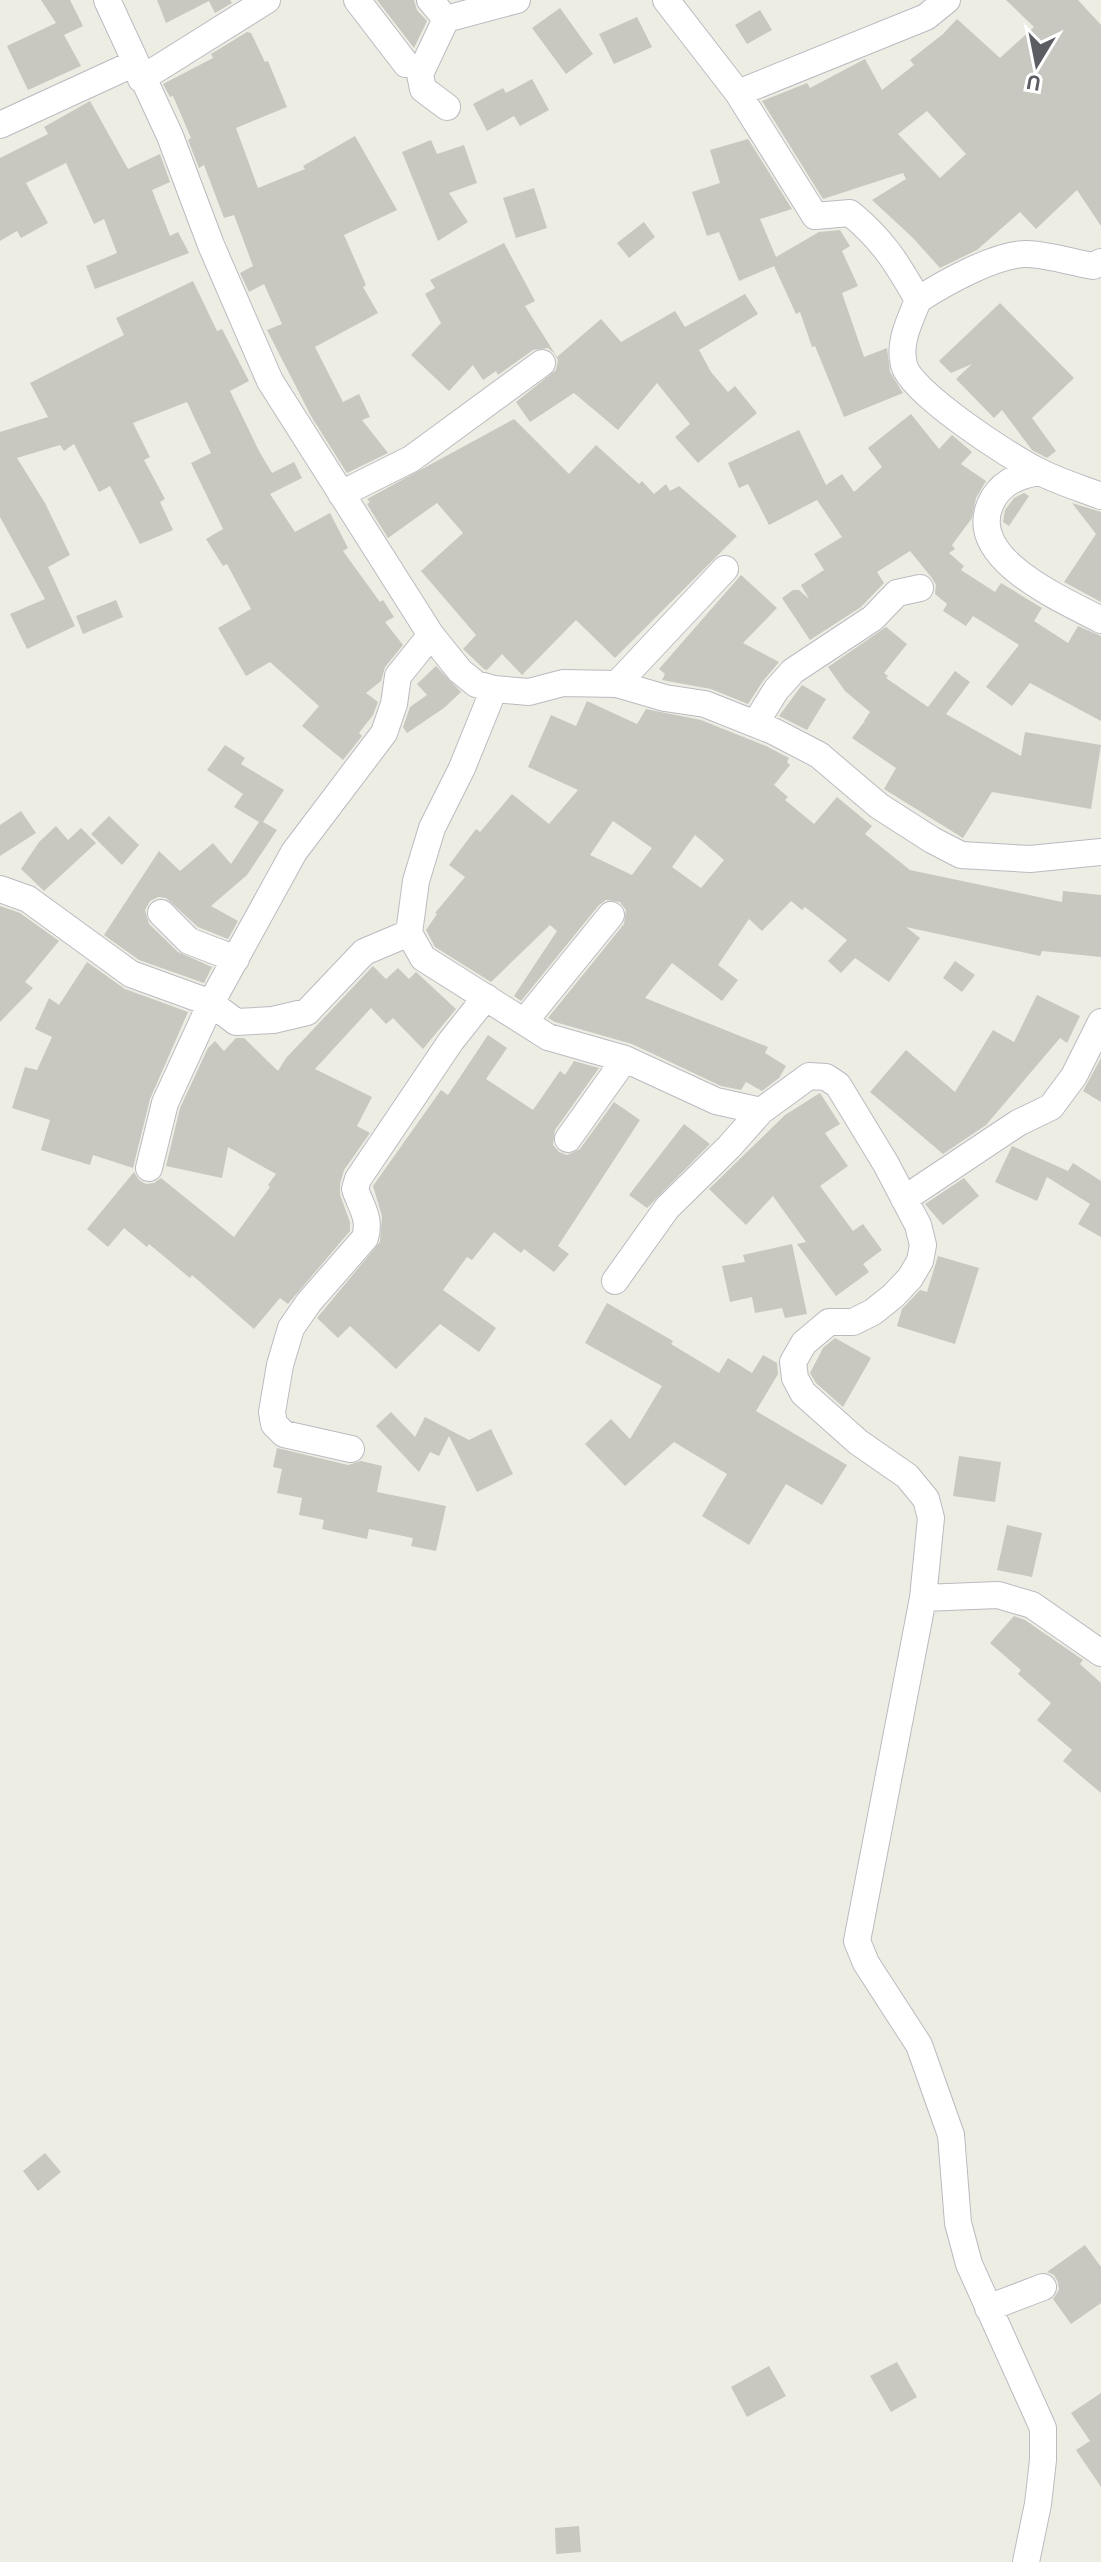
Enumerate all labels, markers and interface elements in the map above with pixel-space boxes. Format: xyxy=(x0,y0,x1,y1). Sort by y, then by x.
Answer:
north arrow xyxy=(997,24,1077,104)
text: U xyxy=(1025,71,1043,95)

